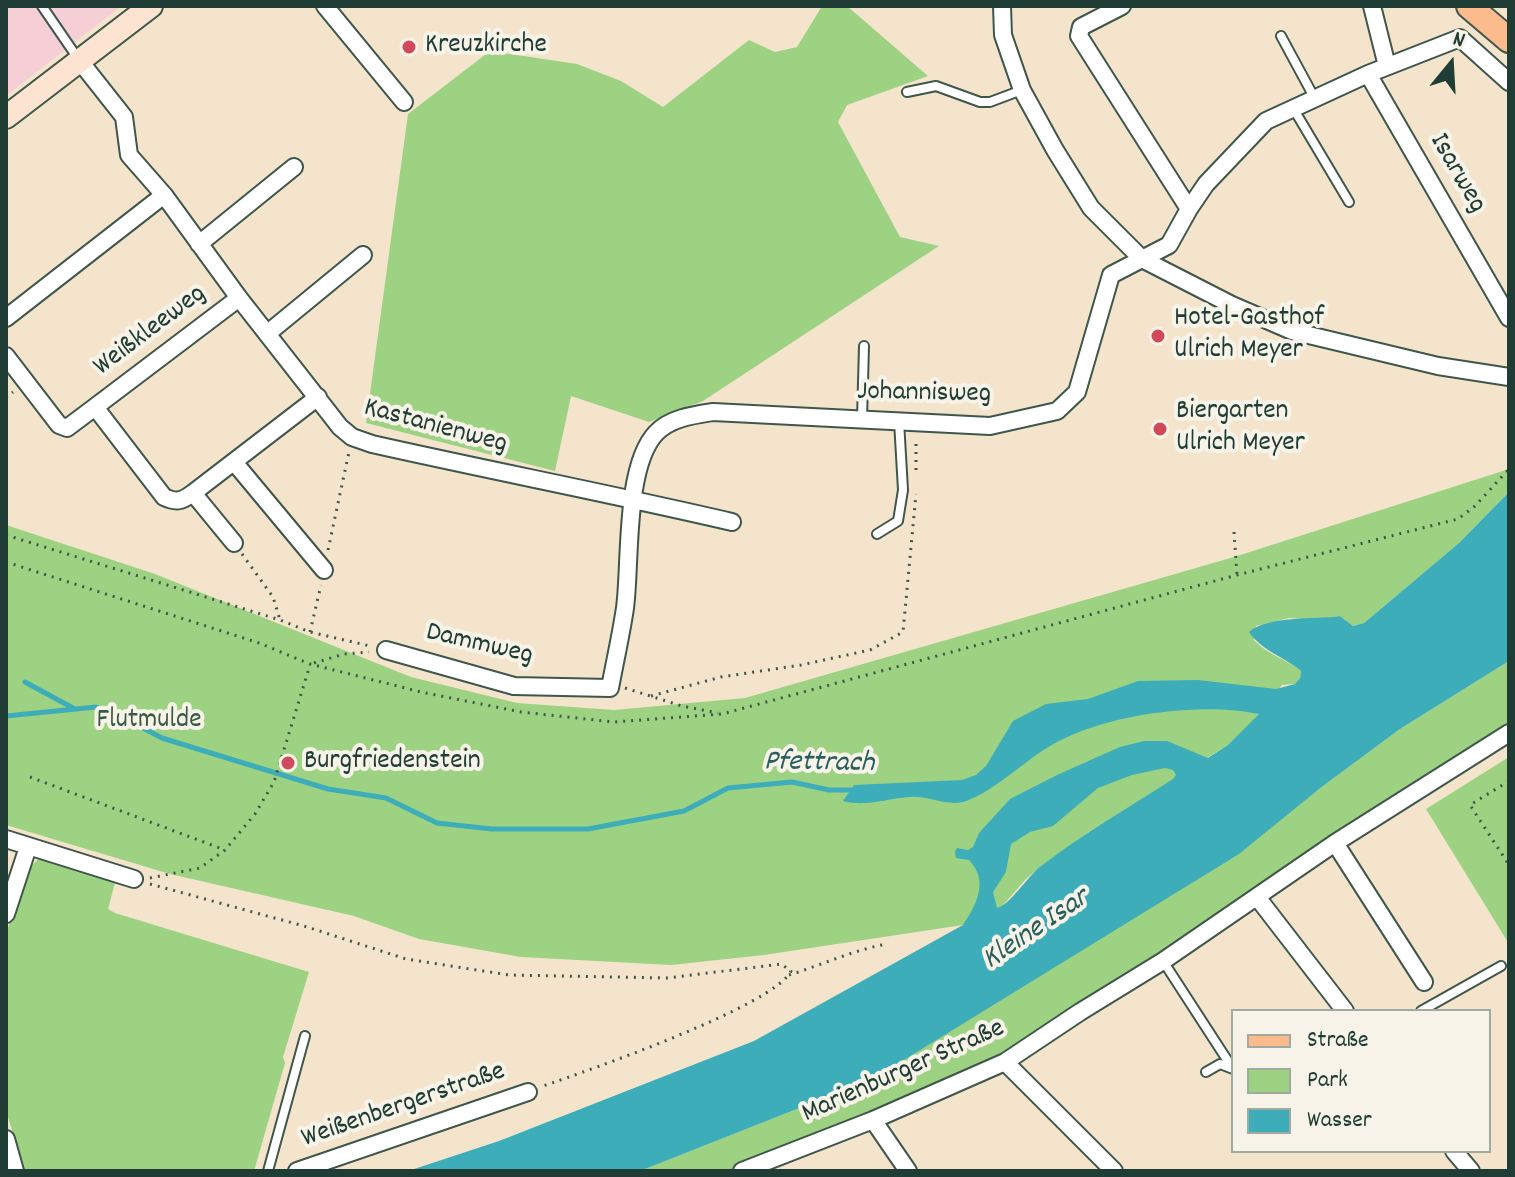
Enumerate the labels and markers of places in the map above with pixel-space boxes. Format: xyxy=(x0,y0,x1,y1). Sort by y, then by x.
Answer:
place label: Kreuzkirche xyxy=(425,30,547,64)
marker: Kreuzkirche xyxy=(400,38,418,56)
place label: Hotel-Gasthof Ulrich Meyer xyxy=(1174,303,1324,369)
marker: Hotel-Gasthof Ulrich Meyer xyxy=(1149,327,1167,345)
place label: Biergarten Ulrich Meyer xyxy=(1176,396,1305,462)
marker: Biergarten Ulrich Meyer xyxy=(1151,420,1169,438)
place label: Burgfriedenstein xyxy=(304,746,481,780)
marker: Burgfriedenstein xyxy=(279,754,297,772)

